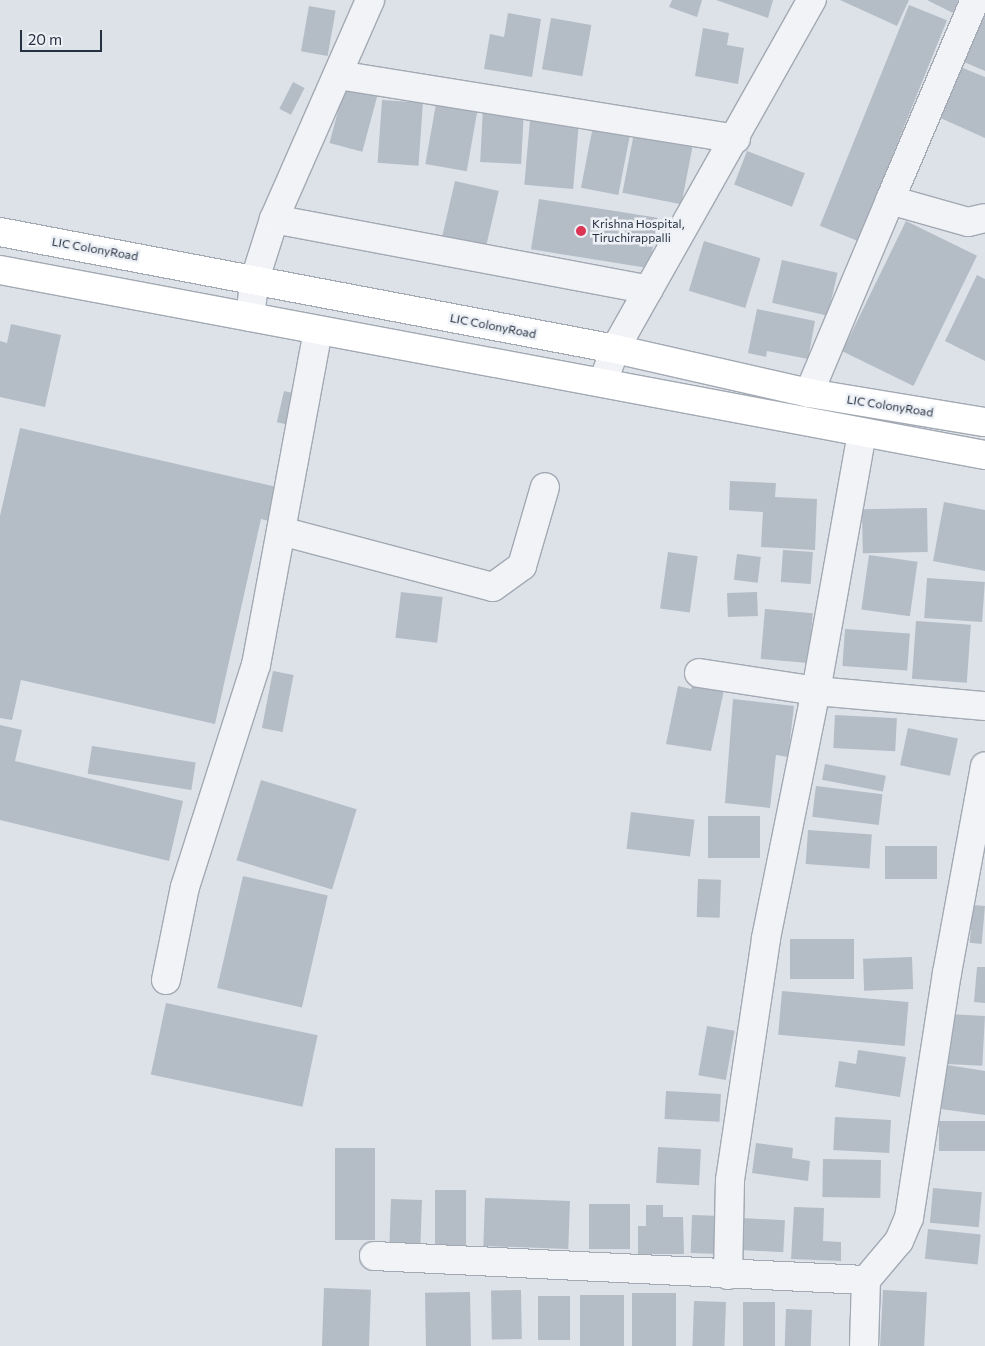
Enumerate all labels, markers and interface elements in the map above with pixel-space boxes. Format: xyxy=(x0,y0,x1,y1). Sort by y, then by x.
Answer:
scale bar xyxy=(22,20,105,52)
text: 20 m xyxy=(28,30,62,48)
place label: Krishna Hospital, Tiruchirappalli xyxy=(592,217,684,245)
marker: Krishna Hospital, Tiruchirappalli xyxy=(574,224,588,238)
street label: LIC ColonyRoad xyxy=(51,234,139,264)
street label: LIC ColonyRoad xyxy=(449,311,537,341)
street label: LIC ColonyRoad xyxy=(846,392,934,420)

